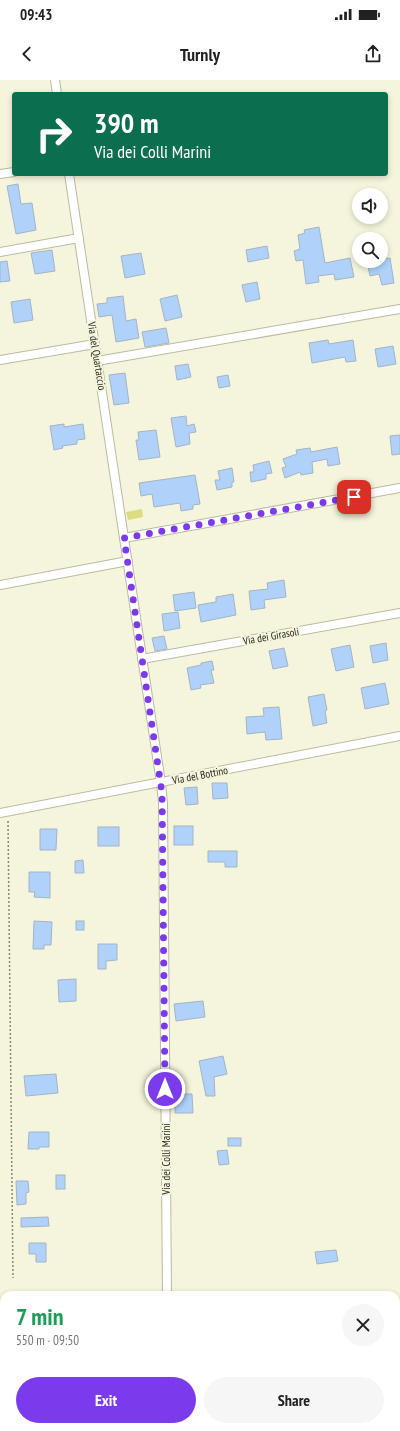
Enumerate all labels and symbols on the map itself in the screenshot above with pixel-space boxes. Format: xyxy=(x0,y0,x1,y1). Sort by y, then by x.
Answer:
street label: Via del Quartaccio xyxy=(85,320,109,391)
pin xyxy=(337,480,371,514)
street label: Via dei Girasoli xyxy=(241,624,300,648)
street label: Via del Bottino xyxy=(170,763,229,787)
position arrow xyxy=(144,1068,186,1110)
street label: Via dei Colli Marini xyxy=(159,1123,173,1196)

